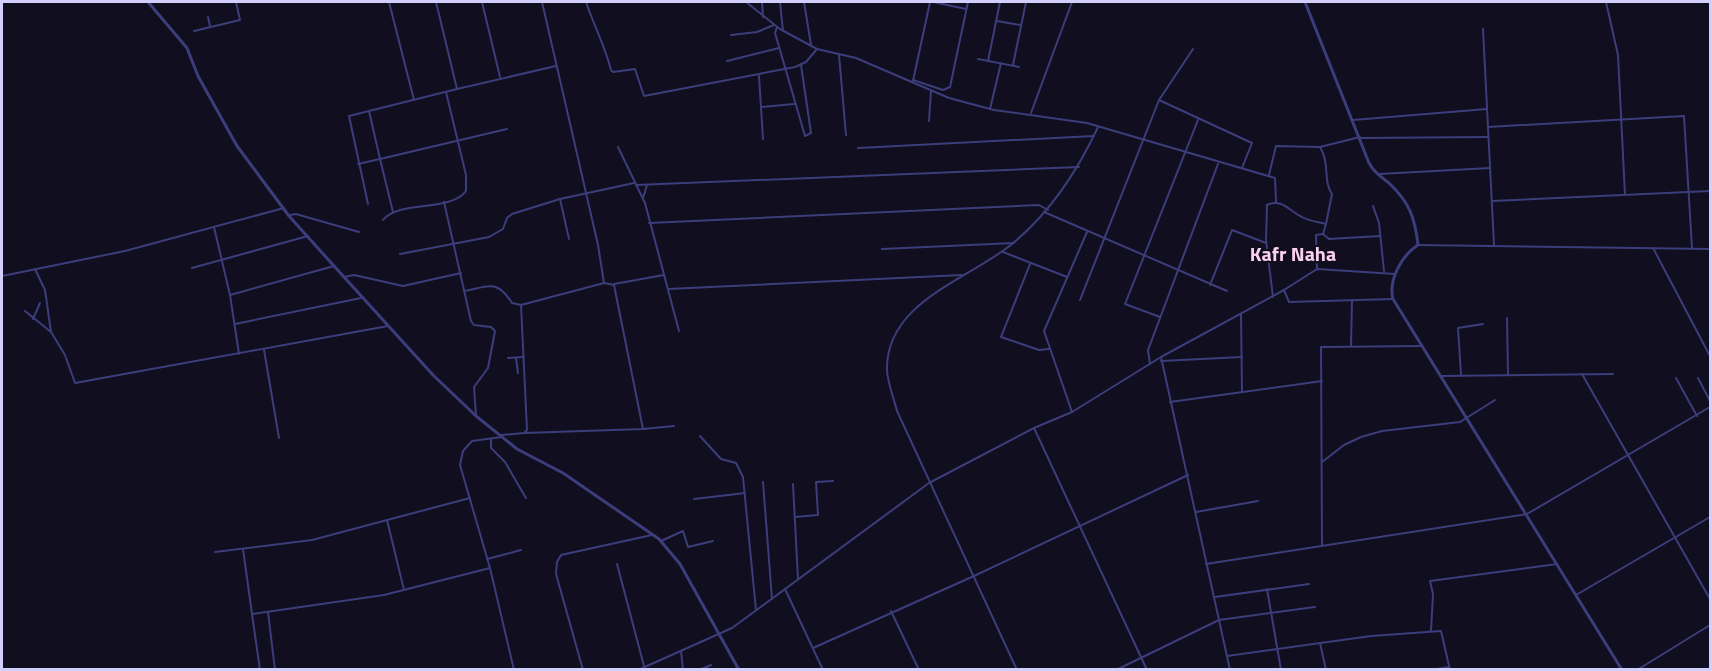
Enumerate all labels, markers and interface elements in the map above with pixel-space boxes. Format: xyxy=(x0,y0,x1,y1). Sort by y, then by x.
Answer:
district label: Kafr Naha xyxy=(1250,238,1336,269)

